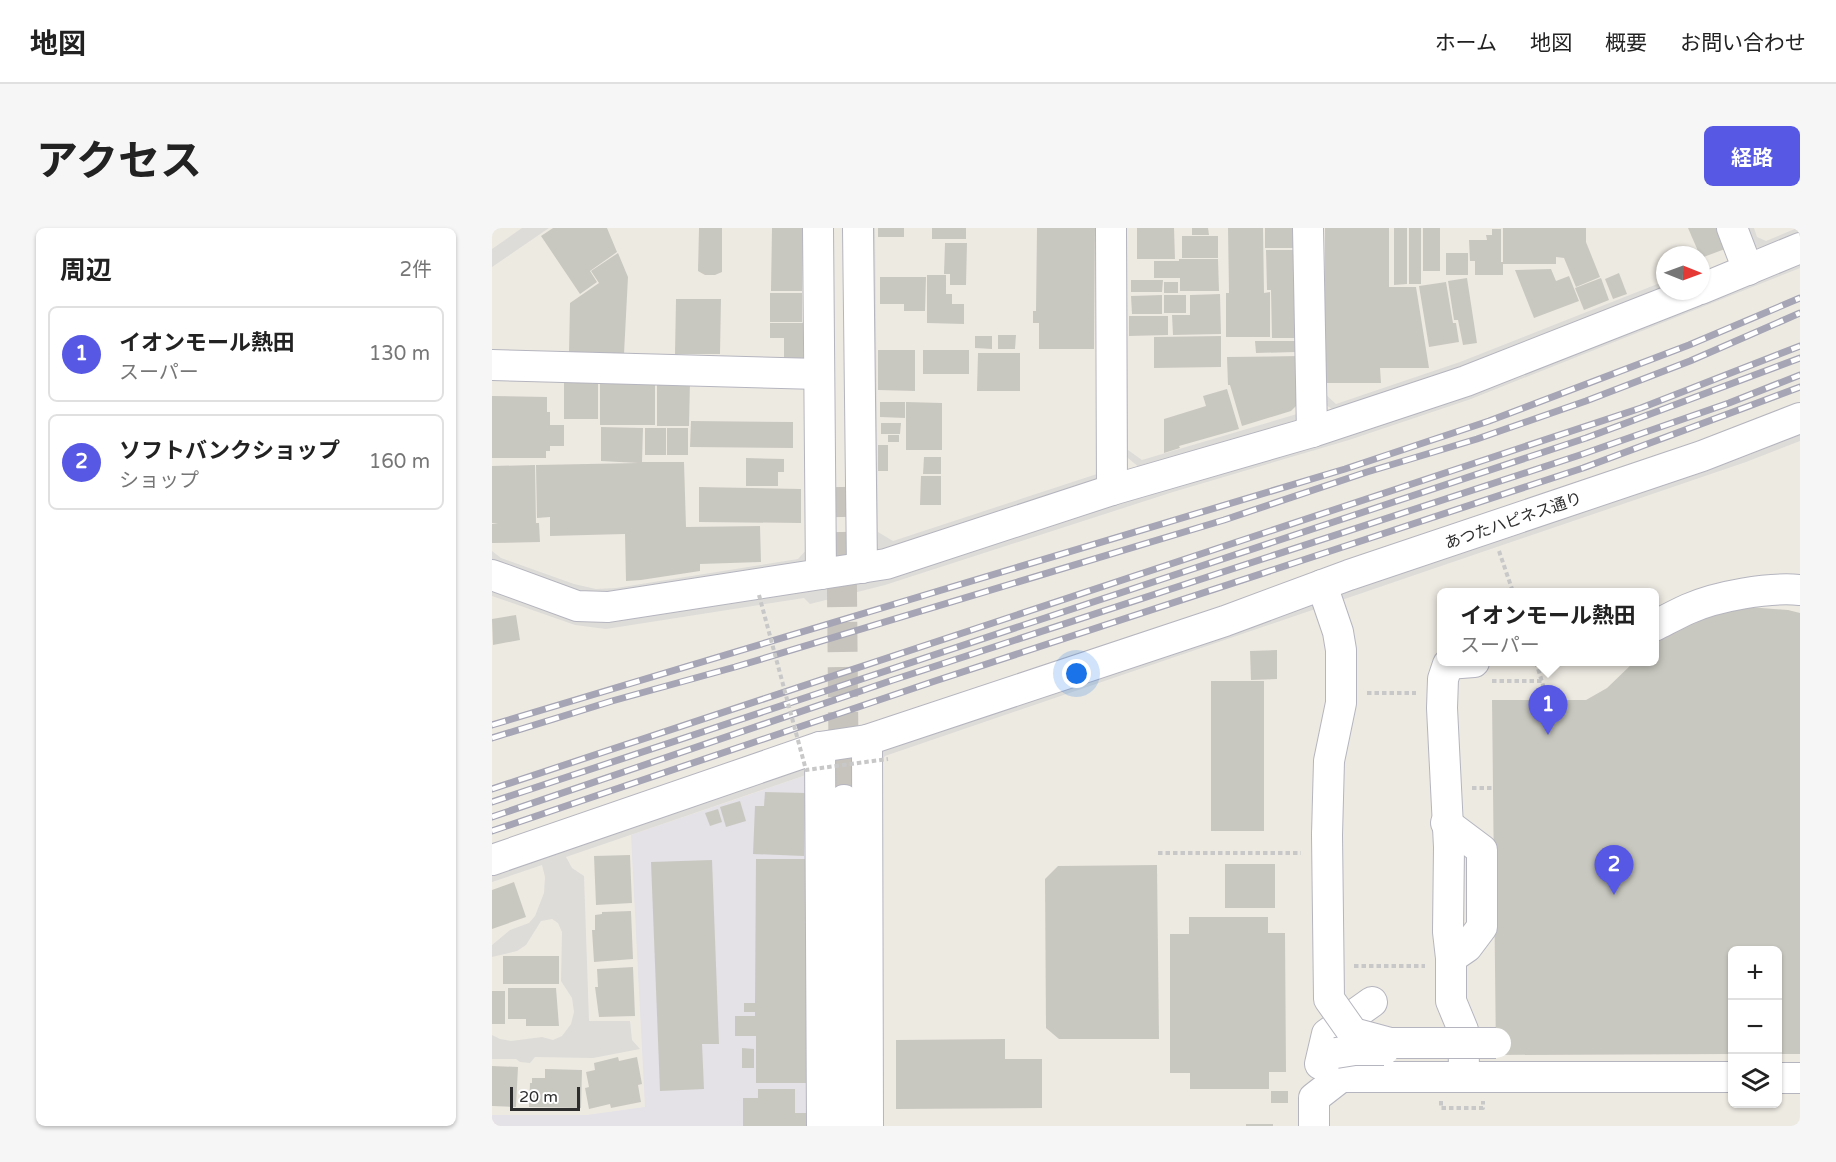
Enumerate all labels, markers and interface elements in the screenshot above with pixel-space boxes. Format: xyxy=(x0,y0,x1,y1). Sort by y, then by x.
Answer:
text: 地図 xyxy=(30,27,86,61)
text: ホーム xyxy=(1435,31,1497,56)
text: 地図 xyxy=(1530,31,1572,56)
text: 概要 xyxy=(1605,31,1647,56)
text: お問い合わせ xyxy=(1680,31,1806,56)
button: 経路 xyxy=(1704,126,1800,186)
text: アクセス xyxy=(36,136,202,187)
north arrow xyxy=(1656,246,1710,300)
text: 周辺 xyxy=(60,255,112,286)
text: 2件 xyxy=(399,258,432,282)
text: イオンモール熱田 xyxy=(119,330,295,356)
text: 1 xyxy=(75,342,88,366)
text: 130 m xyxy=(369,342,430,366)
text: スーパー xyxy=(119,361,199,385)
text: ソフトバンクショップ xyxy=(119,438,340,464)
text: 2 xyxy=(75,450,88,474)
text: 160 m xyxy=(369,450,430,474)
text: ショップ xyxy=(119,469,199,493)
street label: あつたハピネス通り xyxy=(1442,488,1585,554)
popup xyxy=(1437,588,1659,666)
text: イオンモール熱田 xyxy=(1460,603,1636,629)
text: スーパー xyxy=(1460,634,1540,658)
your location xyxy=(1062,659,1091,688)
pin: 1 xyxy=(1528,686,1568,735)
pin: 2 xyxy=(1594,846,1634,895)
map controls xyxy=(1728,946,1782,1108)
button: + xyxy=(1728,946,1782,1000)
button: − xyxy=(1728,1000,1782,1054)
button: layers xyxy=(1728,1054,1782,1108)
scale bar xyxy=(510,1084,580,1112)
text: 20 m xyxy=(519,1087,558,1107)

